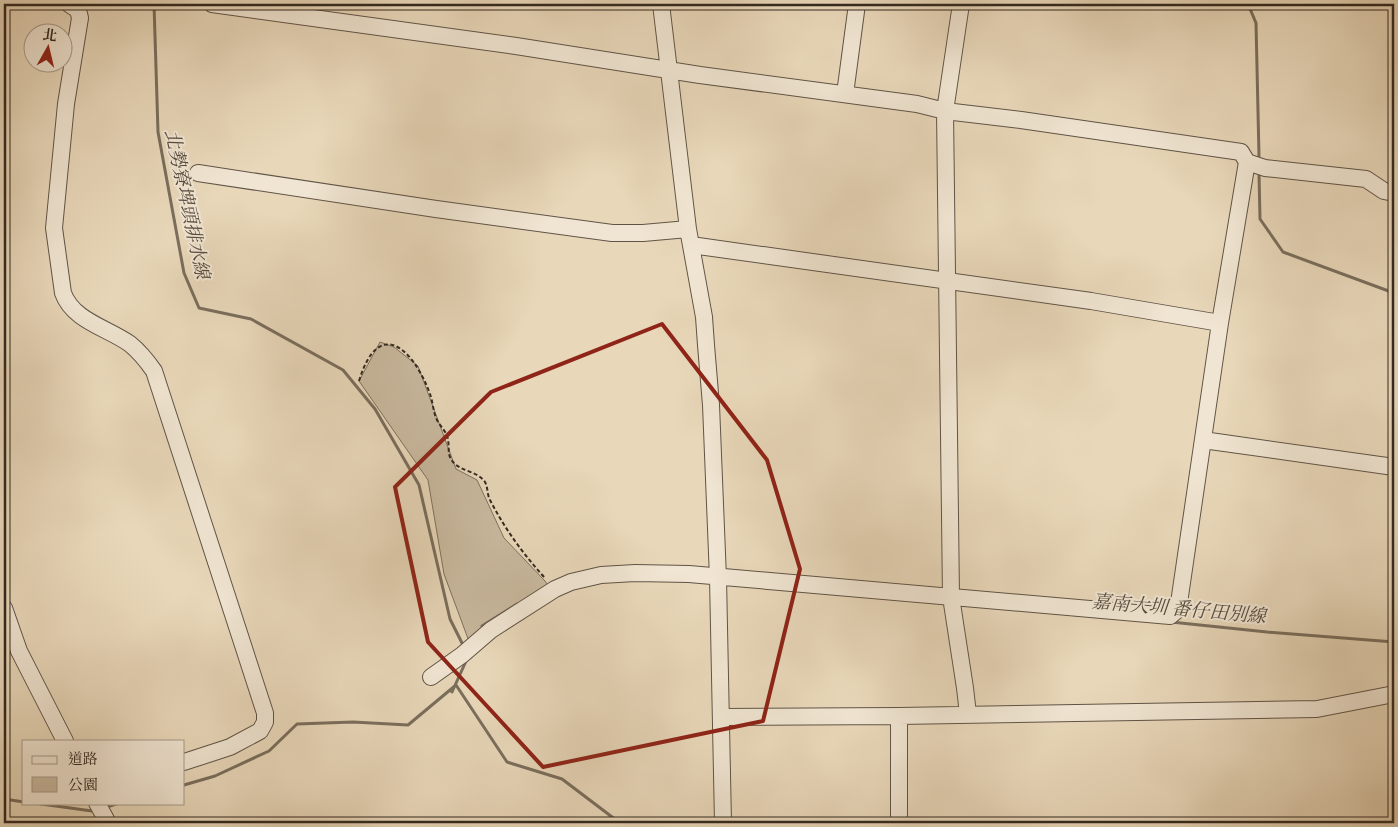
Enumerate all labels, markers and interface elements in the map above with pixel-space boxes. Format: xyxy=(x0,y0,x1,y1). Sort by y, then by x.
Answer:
north arrow xyxy=(22,22,72,72)
text: 北 xyxy=(41,26,58,46)
water label: 北勢寮埤頭排水線 xyxy=(159,127,215,283)
water label: 嘉南大圳 番仔田別線 xyxy=(1091,589,1269,629)
legend xyxy=(22,740,185,804)
text: 道路 xyxy=(68,750,98,769)
text: 公園 xyxy=(68,776,98,795)

